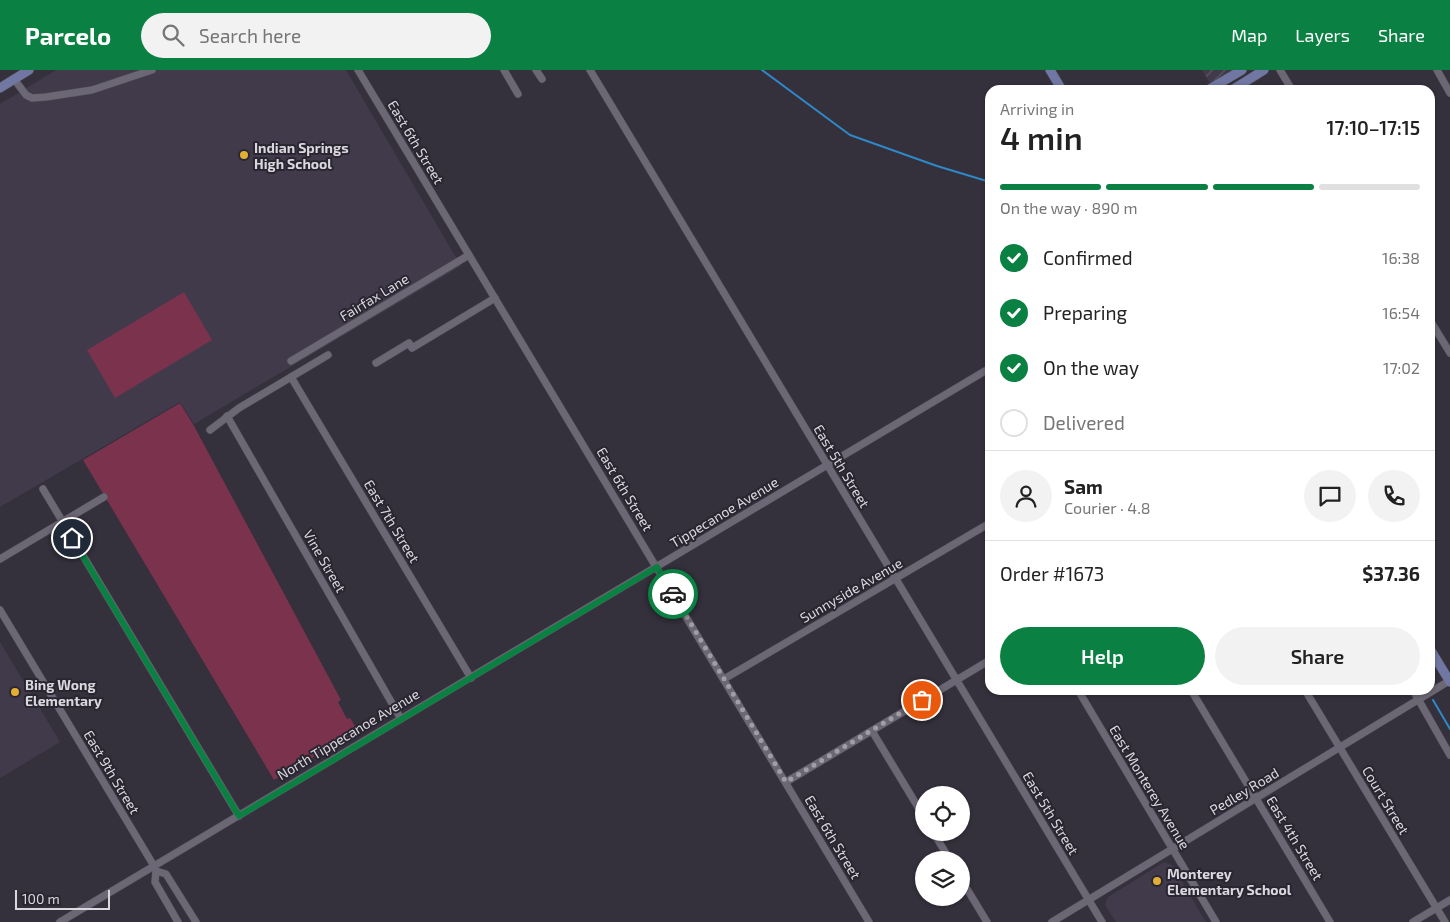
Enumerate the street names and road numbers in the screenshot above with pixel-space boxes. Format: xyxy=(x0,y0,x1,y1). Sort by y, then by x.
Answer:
street label: East 6th Street xyxy=(384,97,448,187)
street label: Fairfax Lane xyxy=(336,270,412,324)
street label: East 5th Street xyxy=(810,421,874,511)
street label: East 6th Street xyxy=(593,444,657,534)
street label: Tippecanoe Avenue xyxy=(667,473,781,551)
street label: East 7th Street xyxy=(361,476,423,566)
street label: Vine Street xyxy=(300,527,350,595)
street label: Sunnyside Avenue xyxy=(797,554,905,626)
street label: North Tippecanoe Avenue xyxy=(274,685,422,783)
street label: East Monterey Avenue xyxy=(1106,722,1194,852)
street label: East 9th Street xyxy=(80,727,144,817)
street label: Court Street xyxy=(1359,763,1413,837)
street label: Pedley Road xyxy=(1206,764,1282,818)
street label: East 5th Street xyxy=(1019,768,1083,858)
street label: East 6th Street xyxy=(801,792,865,882)
street label: East 4th Street xyxy=(1263,793,1327,883)

